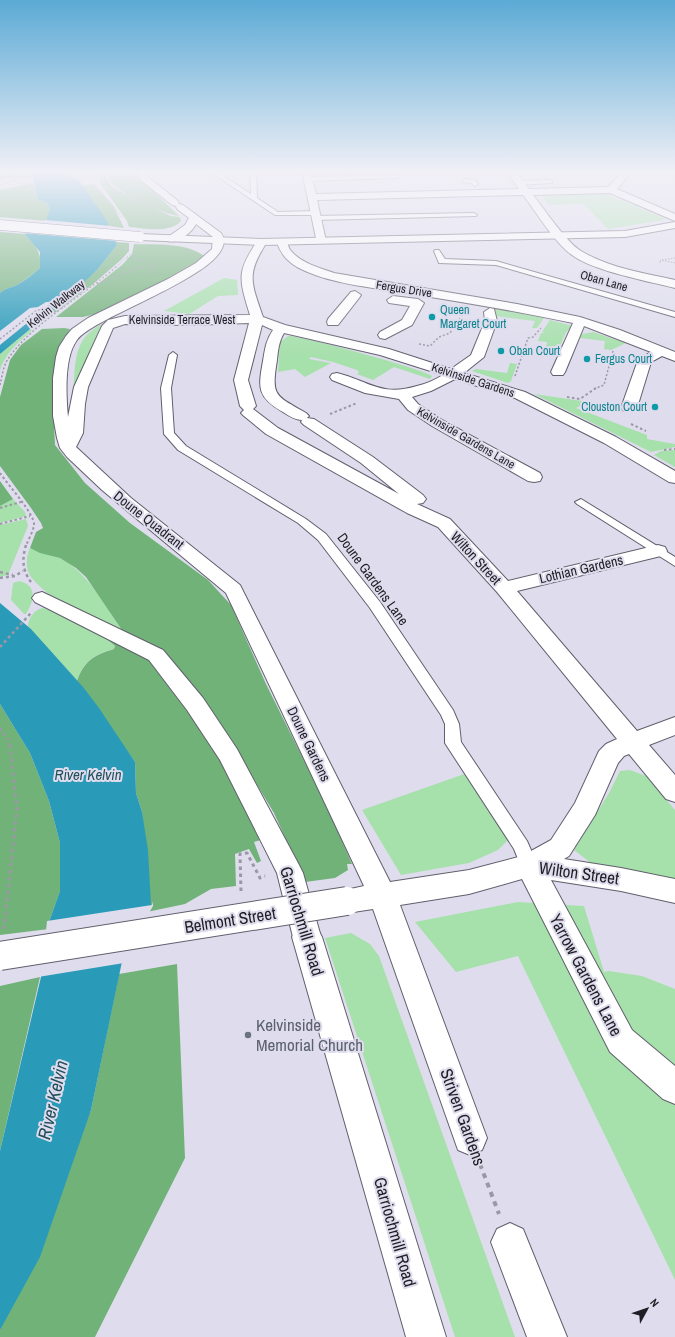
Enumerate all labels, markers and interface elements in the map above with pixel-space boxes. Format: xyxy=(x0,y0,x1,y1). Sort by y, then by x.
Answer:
street label: Oban Lane xyxy=(578,267,630,295)
street label: Kelvin Walkway xyxy=(24,276,88,332)
street label: Fergus Drive xyxy=(375,277,433,301)
place label: Queen Margaret Court xyxy=(440,302,506,332)
street label: Kelvinside Terrace West xyxy=(129,312,235,328)
marker: Queen Margaret Court xyxy=(427,312,437,322)
place label: Oban Court xyxy=(509,343,560,359)
marker: Oban Court xyxy=(496,346,506,356)
place label: Fergus Court xyxy=(595,351,652,367)
marker: Fergus Court xyxy=(582,354,592,364)
street label: Kelvinside Gardens xyxy=(429,359,517,401)
place label: Clouston Court xyxy=(581,399,647,415)
marker: Clouston Court xyxy=(650,402,660,412)
street label: Kelvinside Gardens Lane xyxy=(414,403,518,473)
street label: Doune Quadrant xyxy=(110,487,188,553)
street label: Wilton Street xyxy=(447,528,505,588)
street label: Doune Gardens Lane xyxy=(333,529,413,629)
street label: Lothian Gardens xyxy=(537,551,625,587)
street label: Doune Gardens xyxy=(283,704,335,785)
water label: River Kelvin xyxy=(55,764,122,785)
street label: Wilton Street xyxy=(538,856,621,890)
street label: Garriochmill Road xyxy=(275,863,330,978)
street label: Belmont Street xyxy=(183,901,277,938)
street label: Yarrow Gardens Lane xyxy=(545,910,628,1040)
place label: Kelvinside Memorial Church xyxy=(256,1013,363,1056)
marker: Kelvinside Memorial Church xyxy=(243,1030,253,1040)
water label: River Kelvin xyxy=(31,1058,74,1142)
street label: Striven Gardens xyxy=(435,1065,492,1168)
street label: Garriochmill Road xyxy=(369,1174,422,1289)
north arrow xyxy=(627,1289,667,1329)
text: N xyxy=(647,1296,662,1310)

